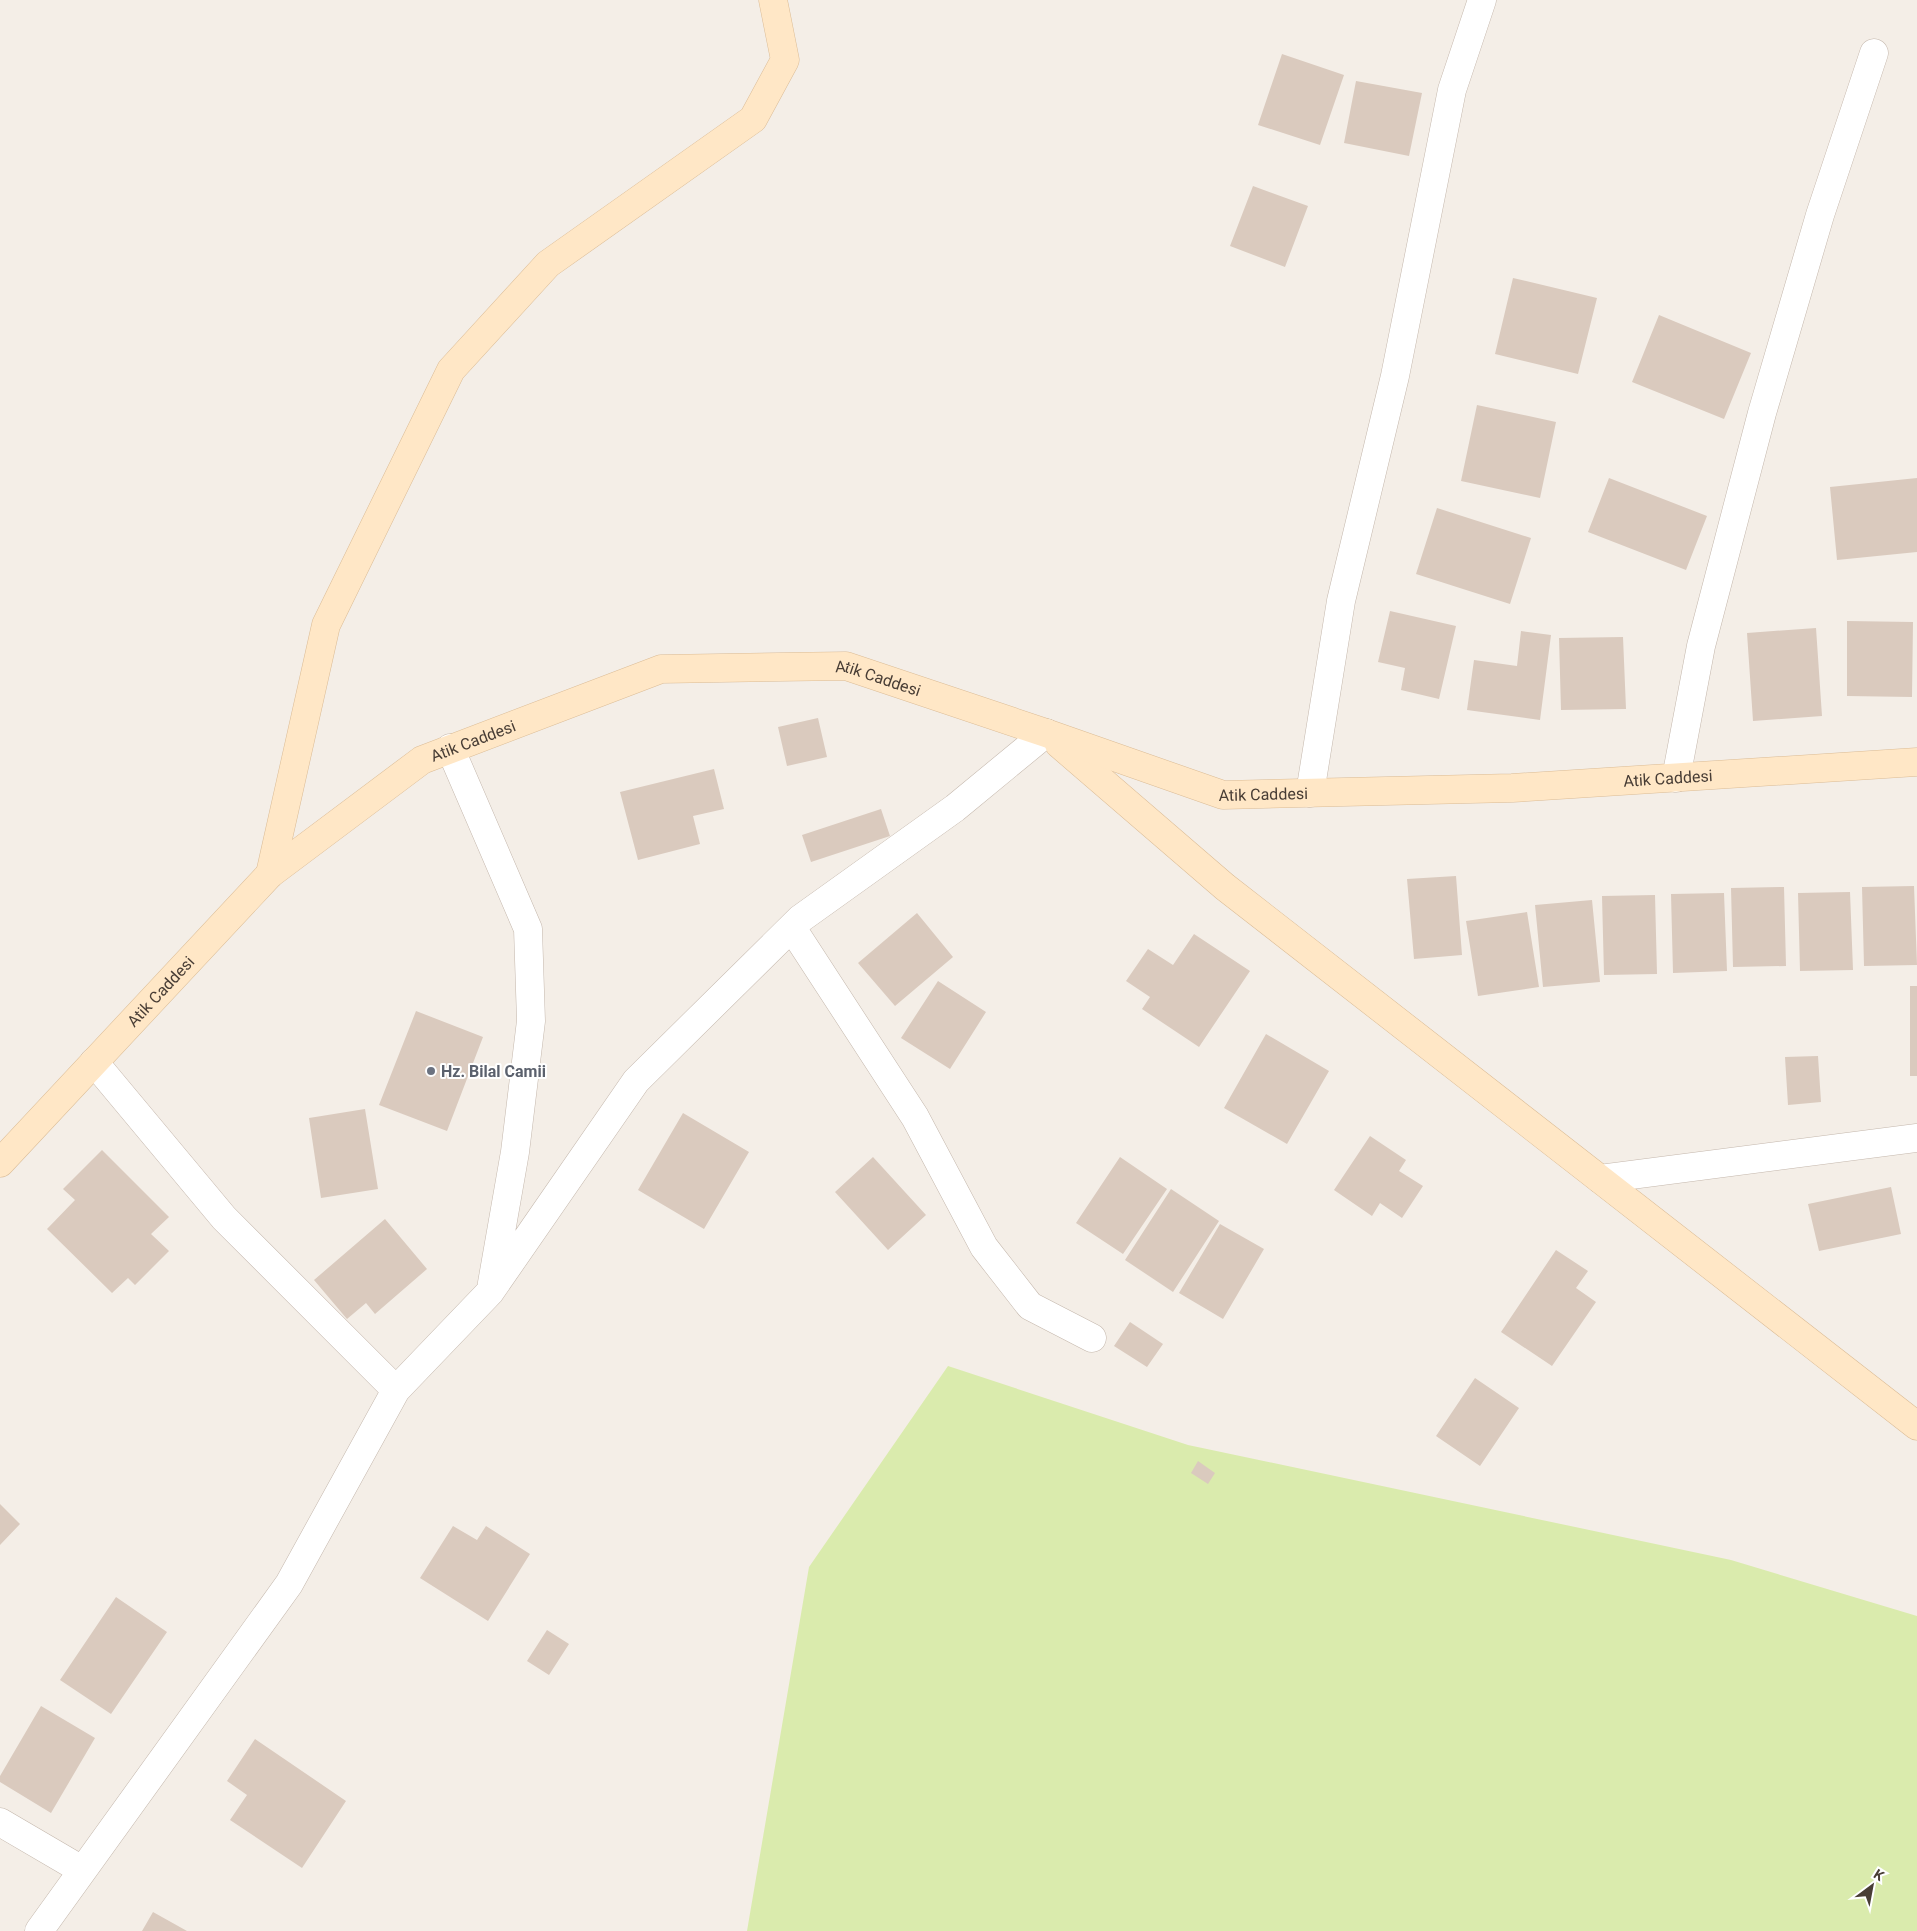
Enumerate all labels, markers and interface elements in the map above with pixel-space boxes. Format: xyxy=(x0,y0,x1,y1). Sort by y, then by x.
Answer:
street label: Atik Caddesi xyxy=(835,657,923,700)
street label: Atik Caddesi xyxy=(428,716,518,765)
street label: Atik Caddesi xyxy=(1623,766,1713,790)
street label: Atik Caddesi xyxy=(1218,783,1308,805)
street label: Atik Caddesi xyxy=(123,952,198,1030)
place label: Hz. Bilal Camii xyxy=(441,1062,546,1081)
marker: Hz. Bilal Camii xyxy=(425,1065,437,1077)
north arrow xyxy=(1847,1861,1897,1911)
text: K xyxy=(1871,1866,1887,1884)

